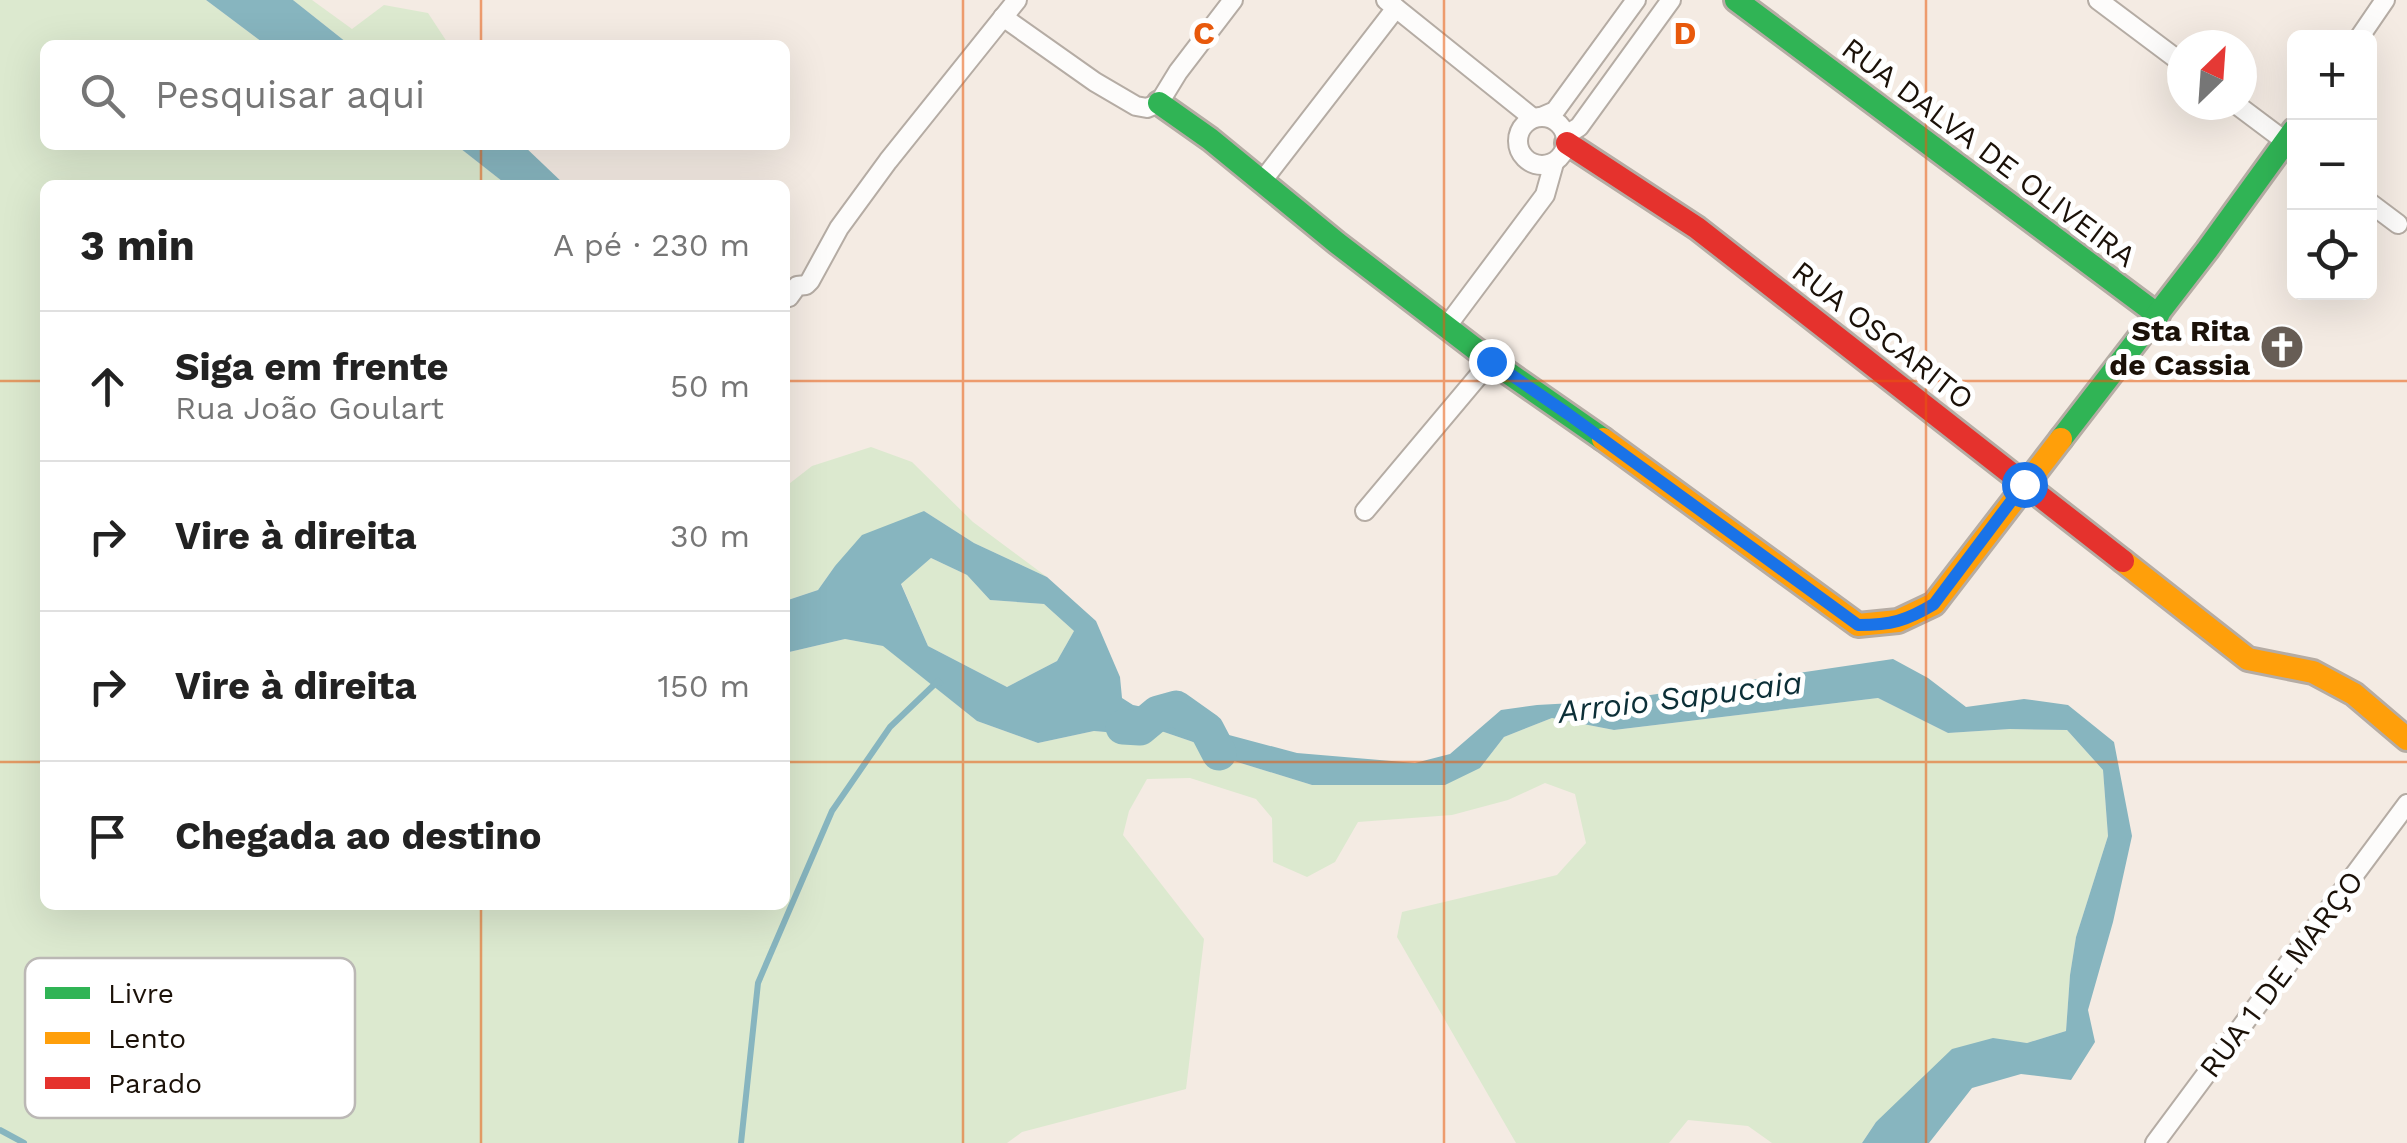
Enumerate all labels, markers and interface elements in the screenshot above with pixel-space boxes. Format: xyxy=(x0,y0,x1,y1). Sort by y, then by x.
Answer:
text: C xyxy=(1193,14,1215,52)
text: D xyxy=(1674,14,1696,52)
street label: RUA DALVA DE OLIVEIRA xyxy=(1835,30,2143,274)
north arrow xyxy=(2167,30,2257,120)
map controls xyxy=(2287,30,2377,300)
button: + xyxy=(2287,30,2377,120)
search box xyxy=(40,40,790,150)
icon: search xyxy=(75,68,130,123)
text: Pesquisar aqui xyxy=(155,73,425,117)
button: − xyxy=(2287,120,2377,210)
button: locate xyxy=(2287,210,2377,300)
text: 3 min xyxy=(80,221,195,270)
text: A pé · 230 m xyxy=(553,226,750,264)
street label: RUA OSCARITO xyxy=(1785,253,1981,417)
place label: Sta Rita de Cassia xyxy=(2109,313,2251,382)
church icon: Sta Rita de Cassia xyxy=(2259,324,2305,370)
route end xyxy=(1469,339,1515,385)
text: Siga em frente xyxy=(175,345,449,389)
icon: ahead xyxy=(80,359,135,414)
text: 50 m xyxy=(670,367,750,405)
text: Rua João Goulart xyxy=(175,389,444,427)
route start xyxy=(2002,462,2048,508)
icon: right xyxy=(80,509,135,564)
text: Vire à direita xyxy=(175,514,416,558)
text: 30 m xyxy=(670,517,750,555)
icon: right xyxy=(80,659,135,714)
water label: Arroio Sapucaia xyxy=(1554,663,1804,731)
text: Vire à direita xyxy=(175,664,416,708)
text: 150 m xyxy=(658,667,750,705)
icon: arrive xyxy=(80,809,135,864)
text: Chegada ao destino xyxy=(175,814,542,858)
street label: RUA 1 DE MARÇO xyxy=(2192,864,2370,1084)
legend xyxy=(25,958,355,1118)
text: Livre xyxy=(108,977,174,1010)
text: Lento xyxy=(108,1022,186,1055)
text: Parado xyxy=(108,1067,202,1100)

